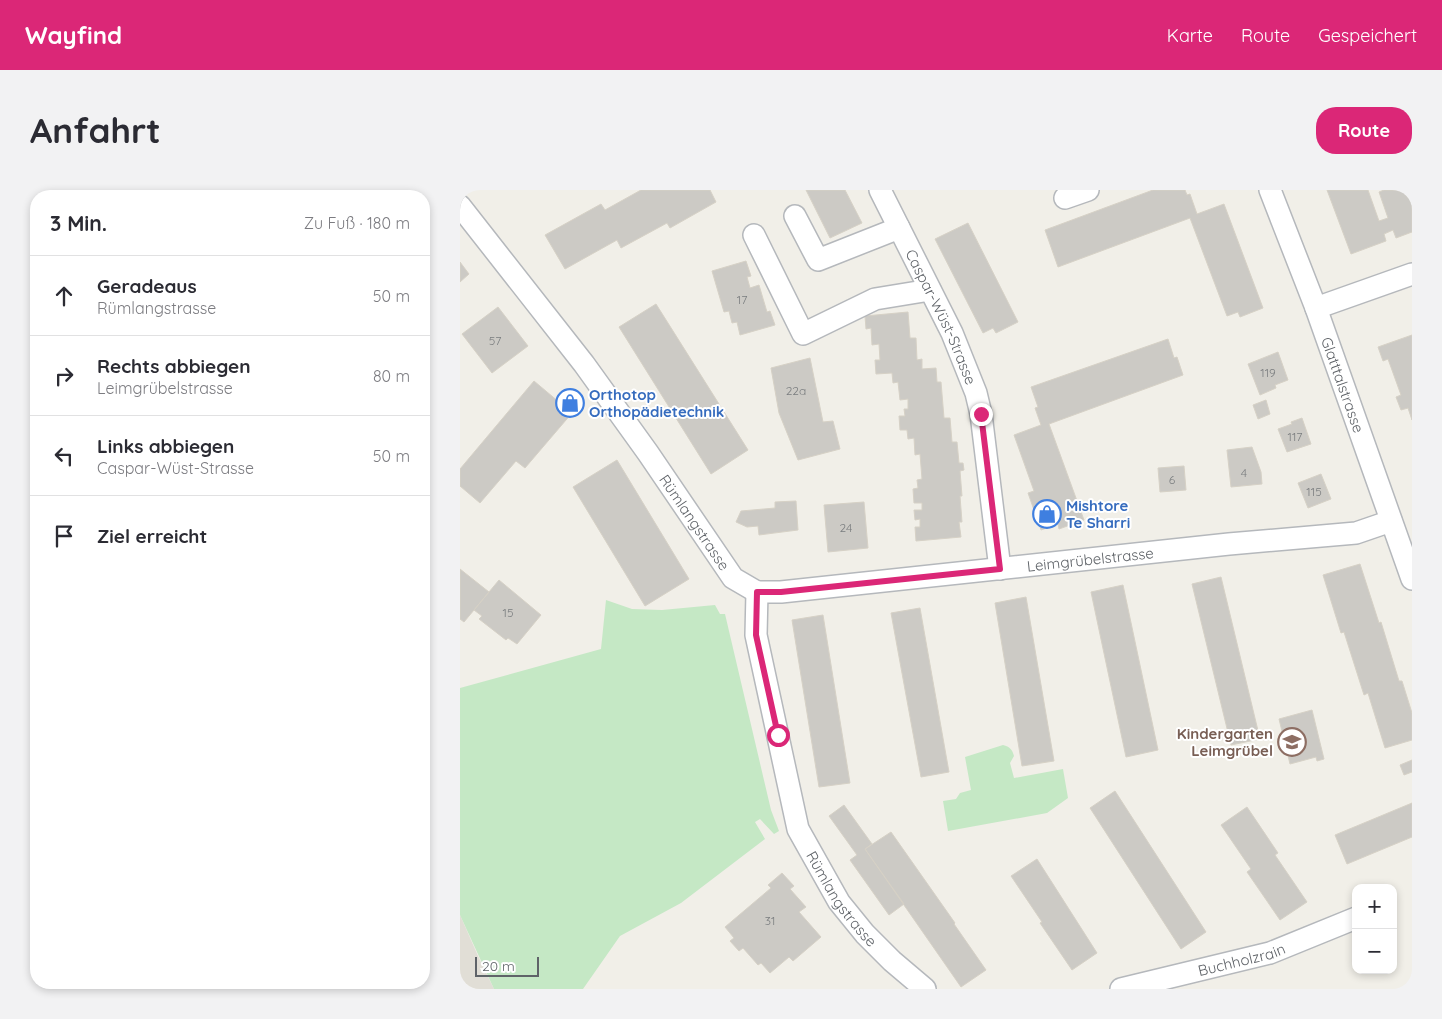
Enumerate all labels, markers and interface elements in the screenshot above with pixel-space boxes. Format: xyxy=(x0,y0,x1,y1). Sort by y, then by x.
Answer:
text: Wayfind xyxy=(25,20,122,50)
text: Karte xyxy=(1167,24,1213,47)
text: Route xyxy=(1241,24,1290,47)
text: Gespeichert xyxy=(1318,24,1417,47)
button: Route xyxy=(1316,107,1412,154)
text: Anfahrt xyxy=(30,108,161,152)
text: 3 Min. xyxy=(50,210,107,236)
text: Zu Fuß · 180 m xyxy=(304,213,410,233)
street label: Caspar-Wüst-Strasse xyxy=(902,246,981,387)
text: Geradeaus xyxy=(97,274,197,298)
icon: ahead xyxy=(50,282,78,310)
text: 50 m xyxy=(373,286,410,306)
house number: 17 xyxy=(737,292,747,307)
text: Rümlangstrasse xyxy=(97,298,216,318)
house number: 57 xyxy=(489,333,501,348)
street label: Glatttalstrasse xyxy=(1317,334,1369,435)
text: Rechts abbiegen xyxy=(97,354,250,378)
icon: right xyxy=(50,362,78,390)
house number: 119 xyxy=(1260,365,1276,380)
text: 80 m xyxy=(373,366,410,386)
text: Leimgrübelstrasse xyxy=(97,378,233,398)
house number: 22a xyxy=(786,383,806,398)
place label: Orthotop Orthopädietechnik xyxy=(589,385,724,421)
shop icon: Orthotop Orthopädietechnik xyxy=(555,388,585,418)
route end xyxy=(970,403,993,426)
house number: 117 xyxy=(1287,429,1303,444)
text: Links abbiegen xyxy=(97,434,234,458)
icon: left xyxy=(50,442,78,470)
text: 50 m xyxy=(373,446,410,466)
text: Caspar-Wüst-Strasse xyxy=(97,458,254,478)
house number: 4 xyxy=(1241,465,1247,480)
street label: Rümlangstrasse xyxy=(656,470,734,574)
house number: 6 xyxy=(1169,472,1176,487)
house number: 115 xyxy=(1306,484,1322,499)
place label: Mishtore Te Sharri xyxy=(1066,496,1130,532)
shop icon: Mishtore Te Sharri xyxy=(1032,499,1062,529)
house number: 24 xyxy=(840,520,852,535)
icon: arrive xyxy=(50,522,78,550)
text: Ziel erreicht xyxy=(97,524,207,548)
street label: Leimgrübelstrasse xyxy=(1026,543,1155,575)
house number: 15 xyxy=(503,605,513,620)
route start xyxy=(767,724,790,747)
place label: Kindergarten Leimgrübel xyxy=(1177,724,1273,760)
school or university icon: Kindergarten Leimgrübel xyxy=(1277,727,1307,757)
street label: Rümlangstrasse xyxy=(803,847,881,950)
map controls xyxy=(1352,884,1397,974)
button: + xyxy=(1352,884,1397,929)
house number: 31 xyxy=(765,913,775,928)
button: − xyxy=(1352,929,1397,974)
street label: Buchholzrain xyxy=(1196,938,1288,980)
scale bar xyxy=(475,954,539,977)
text: 20 m xyxy=(482,957,515,975)

